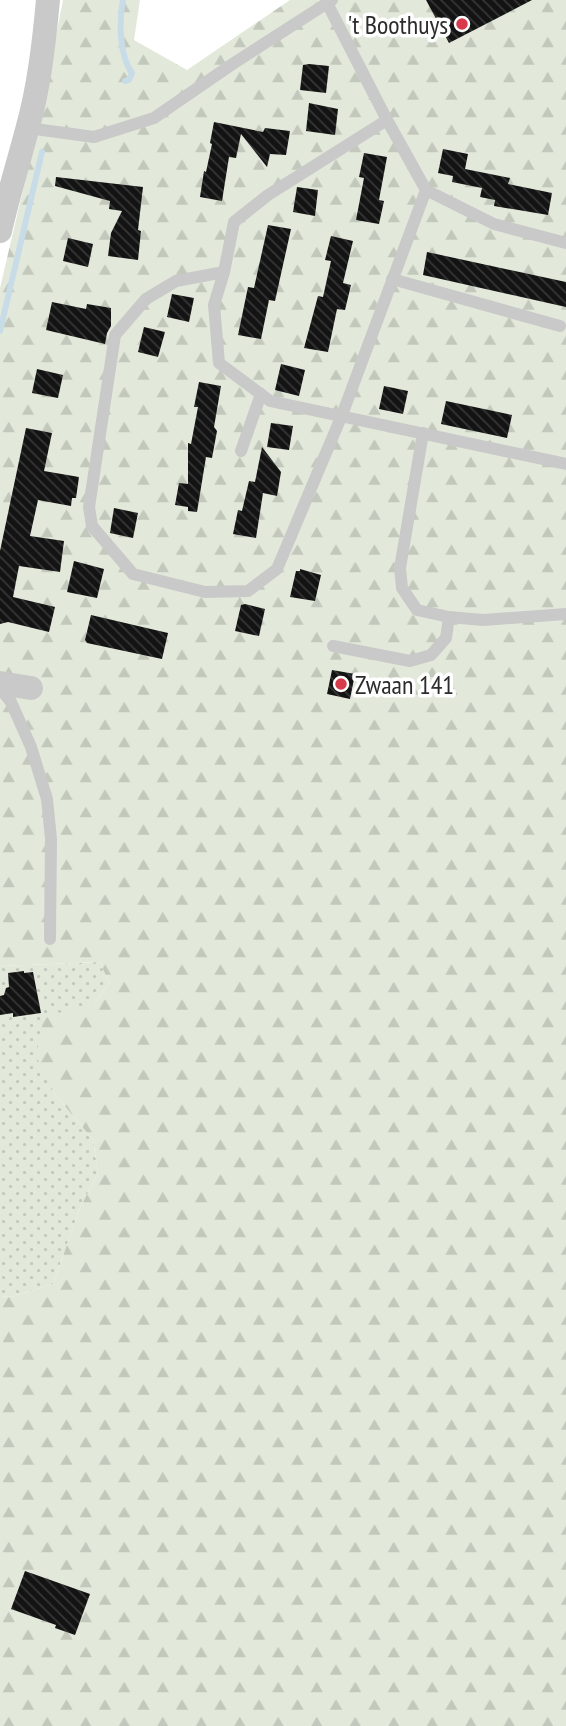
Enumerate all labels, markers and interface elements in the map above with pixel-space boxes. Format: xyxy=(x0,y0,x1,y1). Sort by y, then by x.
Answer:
place label: 't Boothuys xyxy=(347,8,448,41)
marker: 't Boothuys xyxy=(454,16,470,32)
place label: Zwaan 141 xyxy=(355,668,454,701)
marker: Zwaan 141 xyxy=(333,676,349,692)

